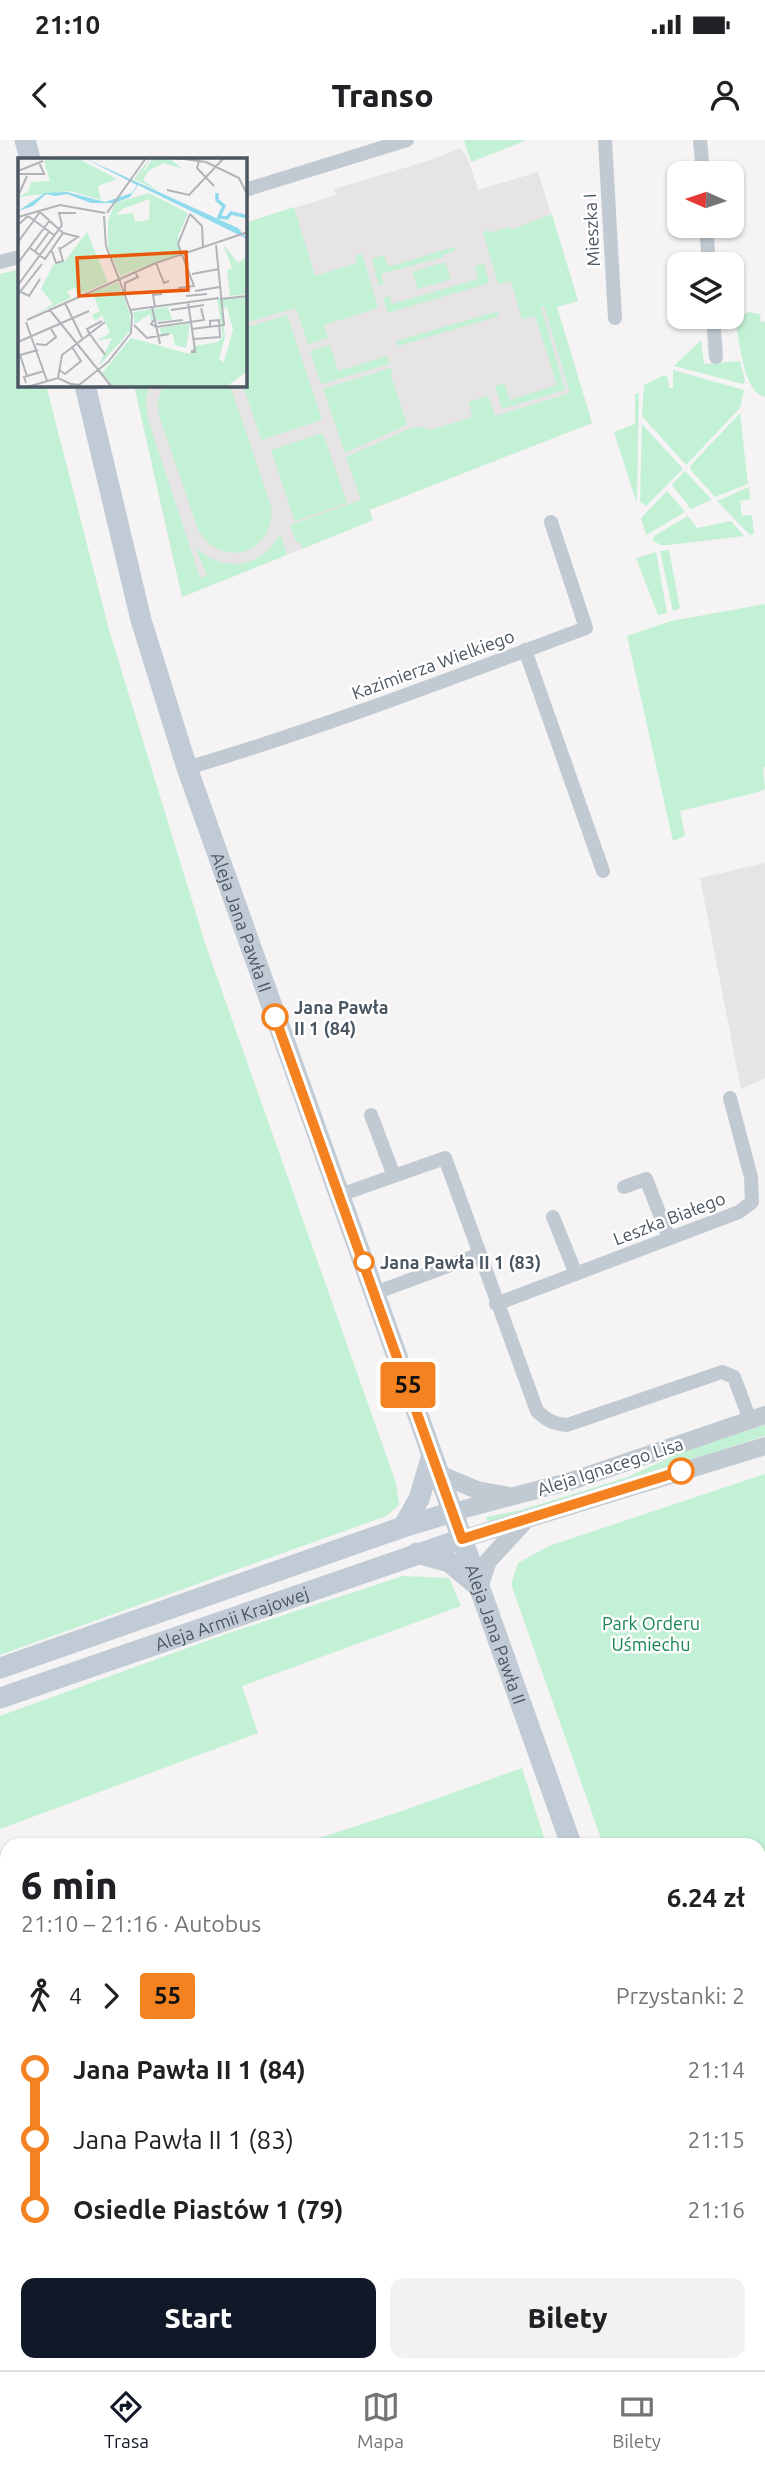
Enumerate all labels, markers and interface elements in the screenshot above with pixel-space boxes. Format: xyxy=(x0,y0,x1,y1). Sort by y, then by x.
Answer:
text: 21:10 xyxy=(35,10,100,39)
icon: back xyxy=(21,76,59,114)
icon: person xyxy=(706,76,744,114)
text: Transo xyxy=(331,77,434,113)
inset map xyxy=(18,158,247,387)
north arrow xyxy=(667,161,744,238)
map controls xyxy=(667,161,744,329)
street label: Mieszka I xyxy=(579,193,603,267)
button: layers xyxy=(667,252,744,329)
street label: Kazimierza Wielkiego xyxy=(349,625,517,703)
street label: Aleja Jana Pawła II xyxy=(208,849,276,995)
place label: Jana Pawła II 1 (84) xyxy=(294,997,389,1039)
marker: Jana Pawła II 1 (84) xyxy=(262,1004,288,1030)
street label: Leszka Białego xyxy=(610,1187,728,1249)
marker: Jana Pawła II 1 (83) xyxy=(354,1252,374,1272)
place label: Jana Pawła II 1 (83) xyxy=(380,1252,541,1273)
line badge: 55 xyxy=(376,1362,440,1408)
text: 55 xyxy=(394,1371,422,1398)
street label: Aleja Ignacego Lisa xyxy=(534,1433,686,1499)
unlabelled marker xyxy=(668,1458,694,1484)
street label: Aleja Jana Pawła II xyxy=(462,1561,530,1707)
street label: Aleja Armii Krajowej xyxy=(152,1583,311,1654)
park label: Park Orderu Uśmiechu xyxy=(602,1613,700,1654)
text: 6 min xyxy=(21,1864,118,1906)
text: 6.24 zł xyxy=(667,1883,745,1912)
text: 21:10 – 21:16 · Autobus xyxy=(21,1911,261,1936)
icon: walk xyxy=(21,1977,59,2015)
icon: forward xyxy=(92,1977,130,2015)
text: 55 xyxy=(154,1982,181,2009)
text: 4 xyxy=(69,1983,82,2008)
text: Przystanki: 2 xyxy=(616,1983,745,2008)
text: Jana Pawła II 1 (84) xyxy=(73,2055,306,2084)
text: 21:14 xyxy=(687,2057,745,2082)
text: Jana Pawła II 1 (83) xyxy=(73,2125,294,2154)
text: 21:15 xyxy=(687,2127,745,2152)
text: Osiedle Piastów 1 (79) xyxy=(73,2195,343,2224)
text: 21:16 xyxy=(687,2197,745,2222)
button: Start xyxy=(21,2278,376,2358)
button: Bilety xyxy=(390,2278,745,2358)
tab: Trasa xyxy=(104,2388,149,2452)
tab: Mapa xyxy=(357,2388,404,2452)
tab: Bilety xyxy=(612,2388,661,2452)

